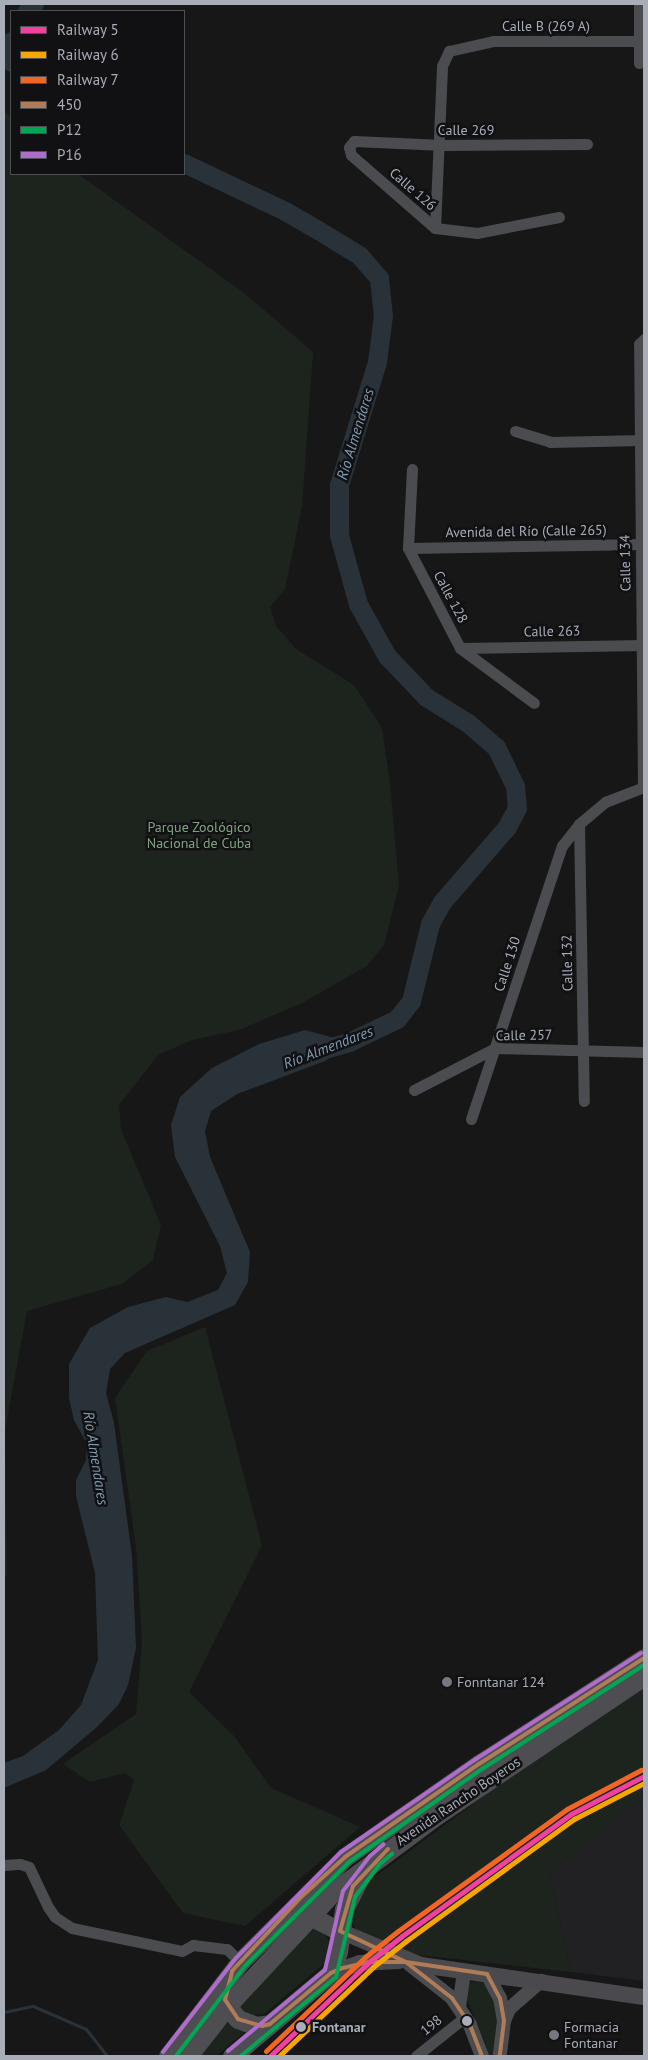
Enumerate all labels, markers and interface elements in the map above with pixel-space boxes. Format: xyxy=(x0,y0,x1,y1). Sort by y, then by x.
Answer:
legend xyxy=(10,10,185,175)
street label: Calle B (269 A) xyxy=(502,18,590,34)
text: Railway 5 xyxy=(57,20,119,39)
text: Railway 6 xyxy=(57,45,119,64)
text: Railway 7 xyxy=(57,70,119,89)
text: 450 xyxy=(57,95,82,114)
text: P12 xyxy=(57,120,82,139)
street label: Calle 269 xyxy=(438,122,494,138)
text: P16 xyxy=(57,145,82,164)
street label: Calle 126 xyxy=(386,164,440,214)
water label: Río Almendares xyxy=(333,386,377,482)
street label: Avenida del Río (Calle 265) xyxy=(445,521,607,541)
street label: Calle 134 xyxy=(616,535,634,591)
street label: Calle 128 xyxy=(430,568,472,626)
street label: Calle 263 xyxy=(524,622,580,640)
park label: Parque Zoológico Nacional de Cuba xyxy=(147,819,251,852)
street label: Calle 130 xyxy=(490,934,524,994)
street label: Calle 132 xyxy=(558,935,576,991)
water label: Río Almendares xyxy=(280,1022,376,1072)
street label: Calle 257 xyxy=(496,1026,552,1044)
water label: Río Almendares xyxy=(80,1410,112,1506)
place label: Fonntanar 124 xyxy=(457,1674,545,1690)
marker: Fonntanar 124 xyxy=(441,1676,453,1688)
street label: Avenida Rancho Boyeros xyxy=(393,1753,523,1849)
street label: 198 xyxy=(417,2011,445,2039)
unlabelled marker xyxy=(462,2016,472,2026)
place label: Fontanar xyxy=(312,2019,366,2035)
place label: Formacia Fontanar xyxy=(564,2019,619,2052)
marker: Fontanar xyxy=(294,2020,308,2034)
marker: Formacia Fontanar xyxy=(548,2029,560,2041)

